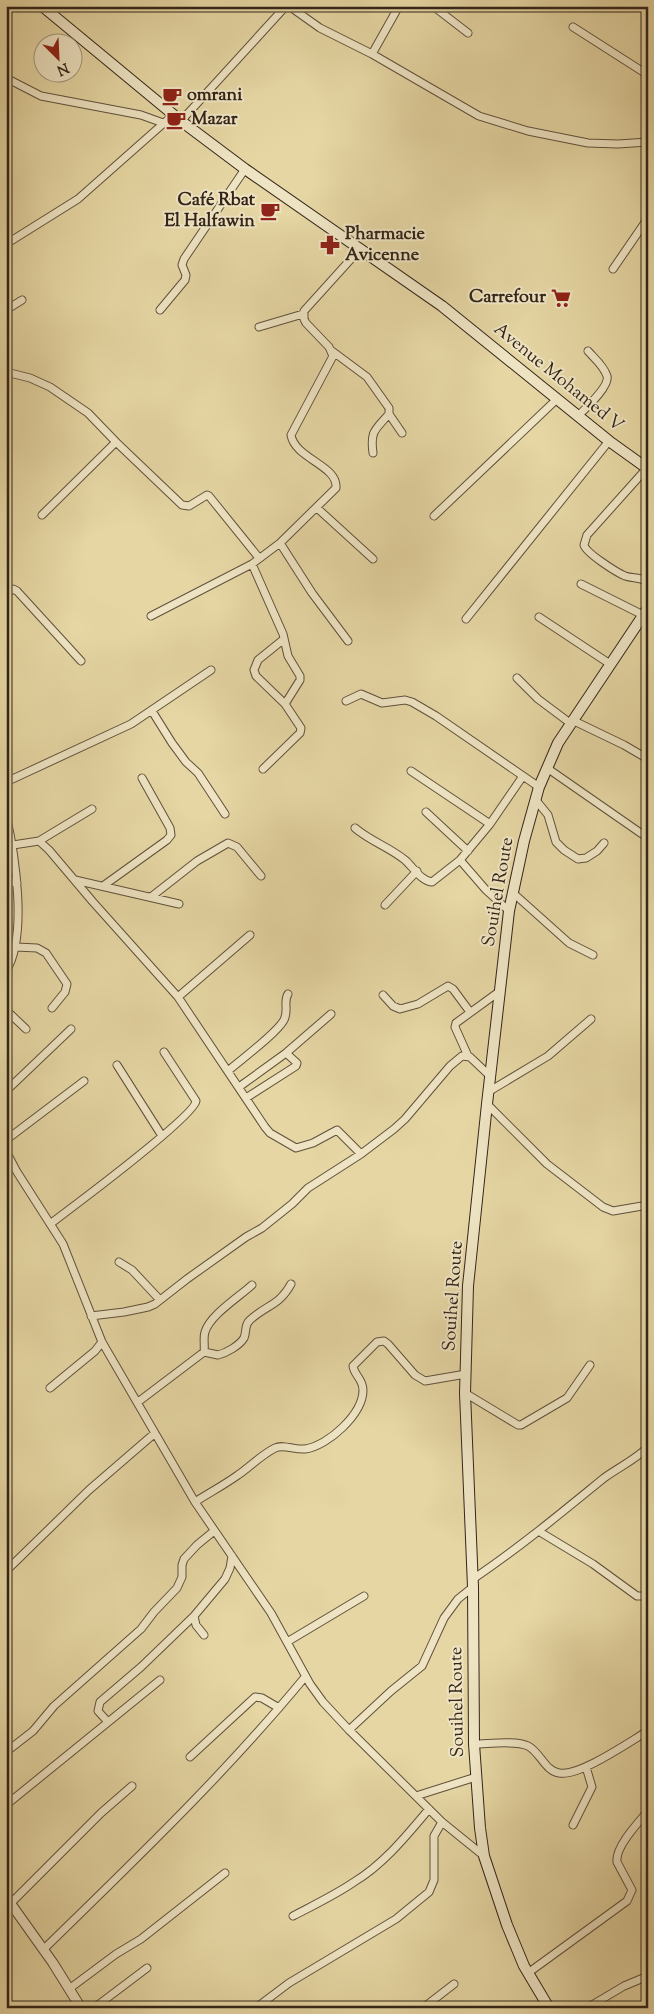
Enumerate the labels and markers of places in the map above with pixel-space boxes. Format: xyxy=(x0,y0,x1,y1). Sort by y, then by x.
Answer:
place label: omrani xyxy=(187,83,243,109)
cafe icon: omrani xyxy=(161,85,183,107)
place label: Mazar xyxy=(191,107,238,133)
cafe icon: Mazar xyxy=(165,109,187,131)
place label: Café Rbat El Halfawin xyxy=(164,188,256,235)
cafe icon: Café Rbat El Halfawin xyxy=(259,200,281,222)
place label: Pharmacie Avicenne xyxy=(345,222,426,269)
pharmacy icon: Pharmacie Avicenne xyxy=(319,234,341,256)
place label: Carrefour xyxy=(469,285,546,311)
supermarket icon: Carrefour xyxy=(550,287,572,309)

